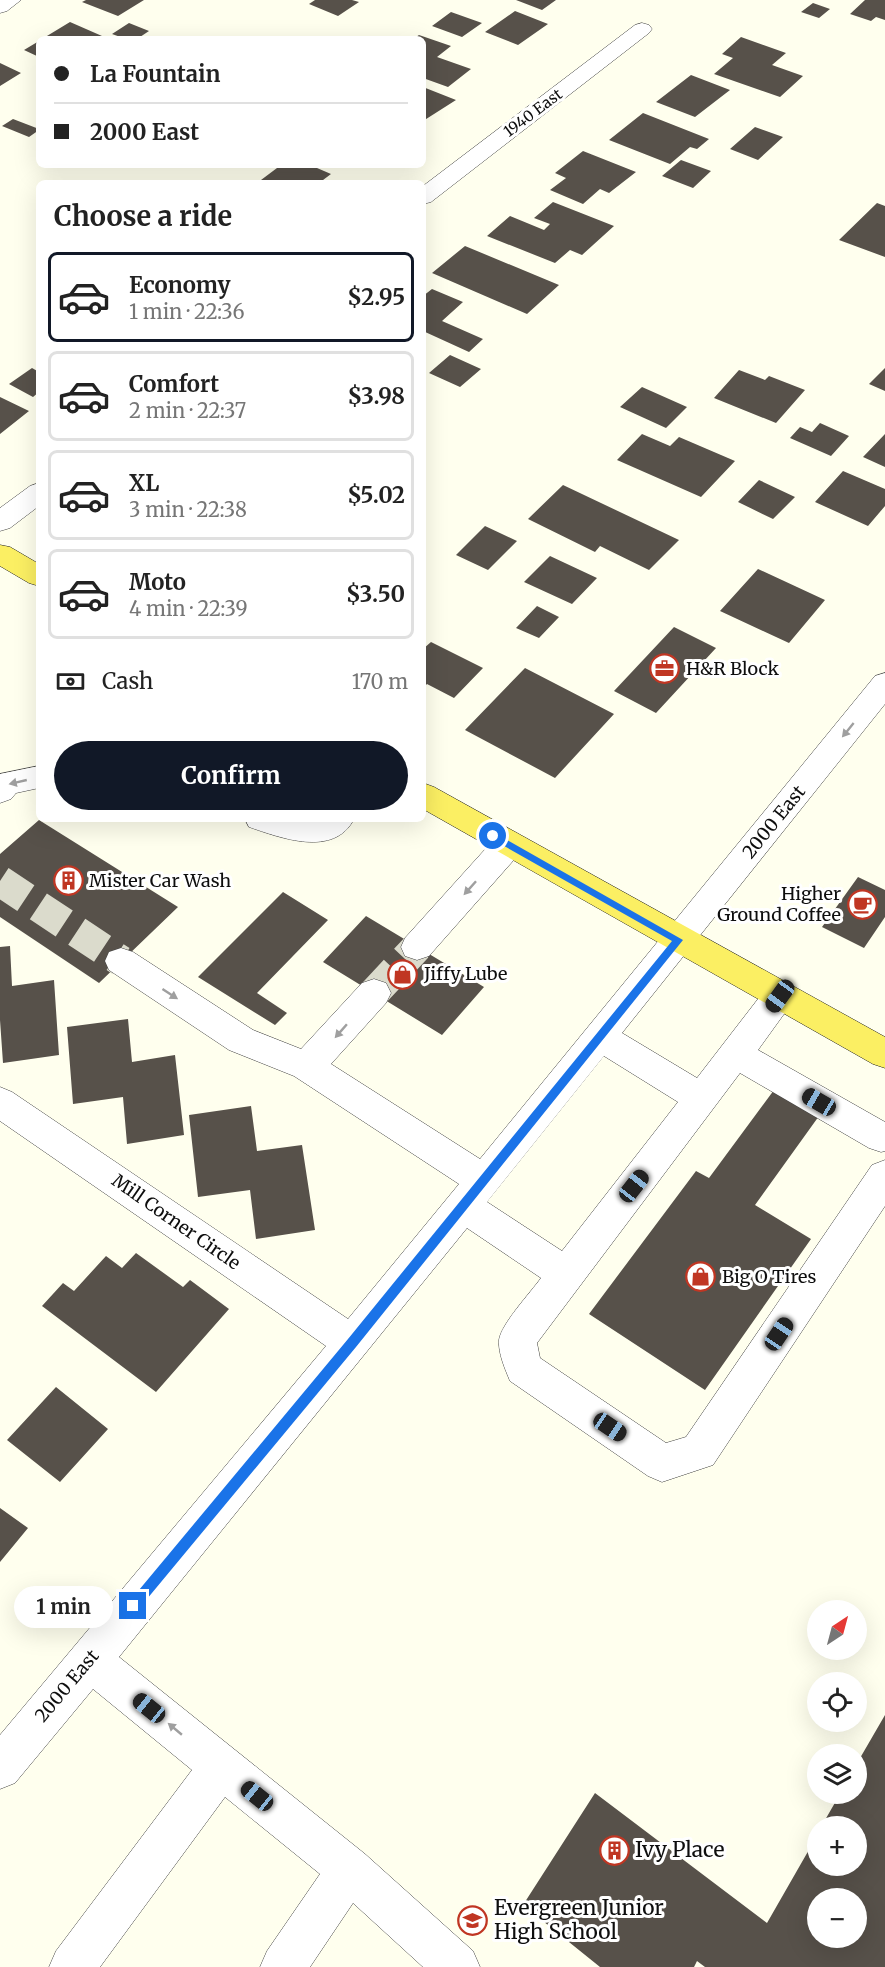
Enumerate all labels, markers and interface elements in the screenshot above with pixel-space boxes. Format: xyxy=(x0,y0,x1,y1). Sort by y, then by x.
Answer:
text: La Fountain xyxy=(90,60,220,88)
street label: 1940 East xyxy=(500,84,566,141)
text: 2000 East xyxy=(90,118,199,146)
text: Choose a ride xyxy=(54,199,232,233)
icon: car xyxy=(57,270,111,324)
text: Economy xyxy=(129,271,230,299)
text: $2.95 xyxy=(347,283,405,311)
text: 1 min · 22:36 xyxy=(129,299,245,324)
icon: car xyxy=(57,369,111,423)
text: Comfort xyxy=(129,370,219,398)
text: $3.98 xyxy=(348,382,405,410)
text: 2 min · 22:37 xyxy=(129,398,246,423)
icon: car xyxy=(57,468,111,522)
text: XL xyxy=(129,469,159,497)
text: $5.02 xyxy=(347,481,405,509)
text: 3 min · 22:38 xyxy=(129,497,247,522)
icon: car xyxy=(57,567,111,621)
text: Moto xyxy=(129,568,186,596)
text: $3.50 xyxy=(346,580,405,608)
text: 4 min · 22:39 xyxy=(129,596,248,621)
office icon: H&R Block xyxy=(649,653,681,685)
place label: H&R Block xyxy=(686,657,779,680)
icon: cash xyxy=(54,665,87,698)
text: Cash xyxy=(102,667,153,695)
text: 170 m xyxy=(352,669,408,694)
one-way arrow xyxy=(842,722,855,738)
button: Confirm xyxy=(54,741,408,810)
one-way arrow xyxy=(9,777,27,787)
street label: 2000 East xyxy=(737,781,810,863)
route start xyxy=(479,822,506,849)
building icon: Mister Car Wash xyxy=(52,865,84,897)
place label: Mister Car Wash xyxy=(89,869,231,892)
one-way arrow xyxy=(464,880,477,895)
place label: Higher Ground Coffee xyxy=(717,882,841,926)
cafe icon: Higher Ground Coffee xyxy=(846,888,878,920)
shop icon: Jiffy Lube xyxy=(387,958,419,990)
place label: Jiffy Lube xyxy=(423,962,508,985)
car xyxy=(762,976,798,1016)
one-way arrow xyxy=(162,988,178,999)
one-way arrow xyxy=(334,1023,348,1038)
car xyxy=(799,1085,839,1119)
car xyxy=(616,1166,652,1206)
street label: Mill Corner Circle xyxy=(108,1169,245,1275)
shop icon: Big O Tires xyxy=(685,1261,717,1293)
place label: Big O Tires xyxy=(722,1265,817,1288)
car xyxy=(761,1314,797,1354)
car xyxy=(590,1409,630,1445)
callout: 1 min xyxy=(13,1585,112,1627)
route end xyxy=(119,1592,146,1619)
text: 1 min xyxy=(36,1594,91,1619)
north arrow xyxy=(807,1600,867,1660)
map controls xyxy=(807,1600,867,1948)
street label: 2000 East xyxy=(30,1645,103,1727)
button: locate xyxy=(807,1672,867,1732)
car xyxy=(129,1690,169,1726)
one-way arrow xyxy=(167,1723,183,1736)
button: layers xyxy=(807,1744,867,1804)
car xyxy=(237,1778,277,1814)
button: + xyxy=(807,1816,867,1876)
building icon: Ivy Place xyxy=(598,1834,630,1866)
place label: Ivy Place xyxy=(635,1836,725,1863)
button: − xyxy=(807,1888,867,1948)
place label: Evergreen Junior High School xyxy=(494,1894,664,1945)
school or university icon: Evergreen Junior High School xyxy=(457,1904,489,1936)

